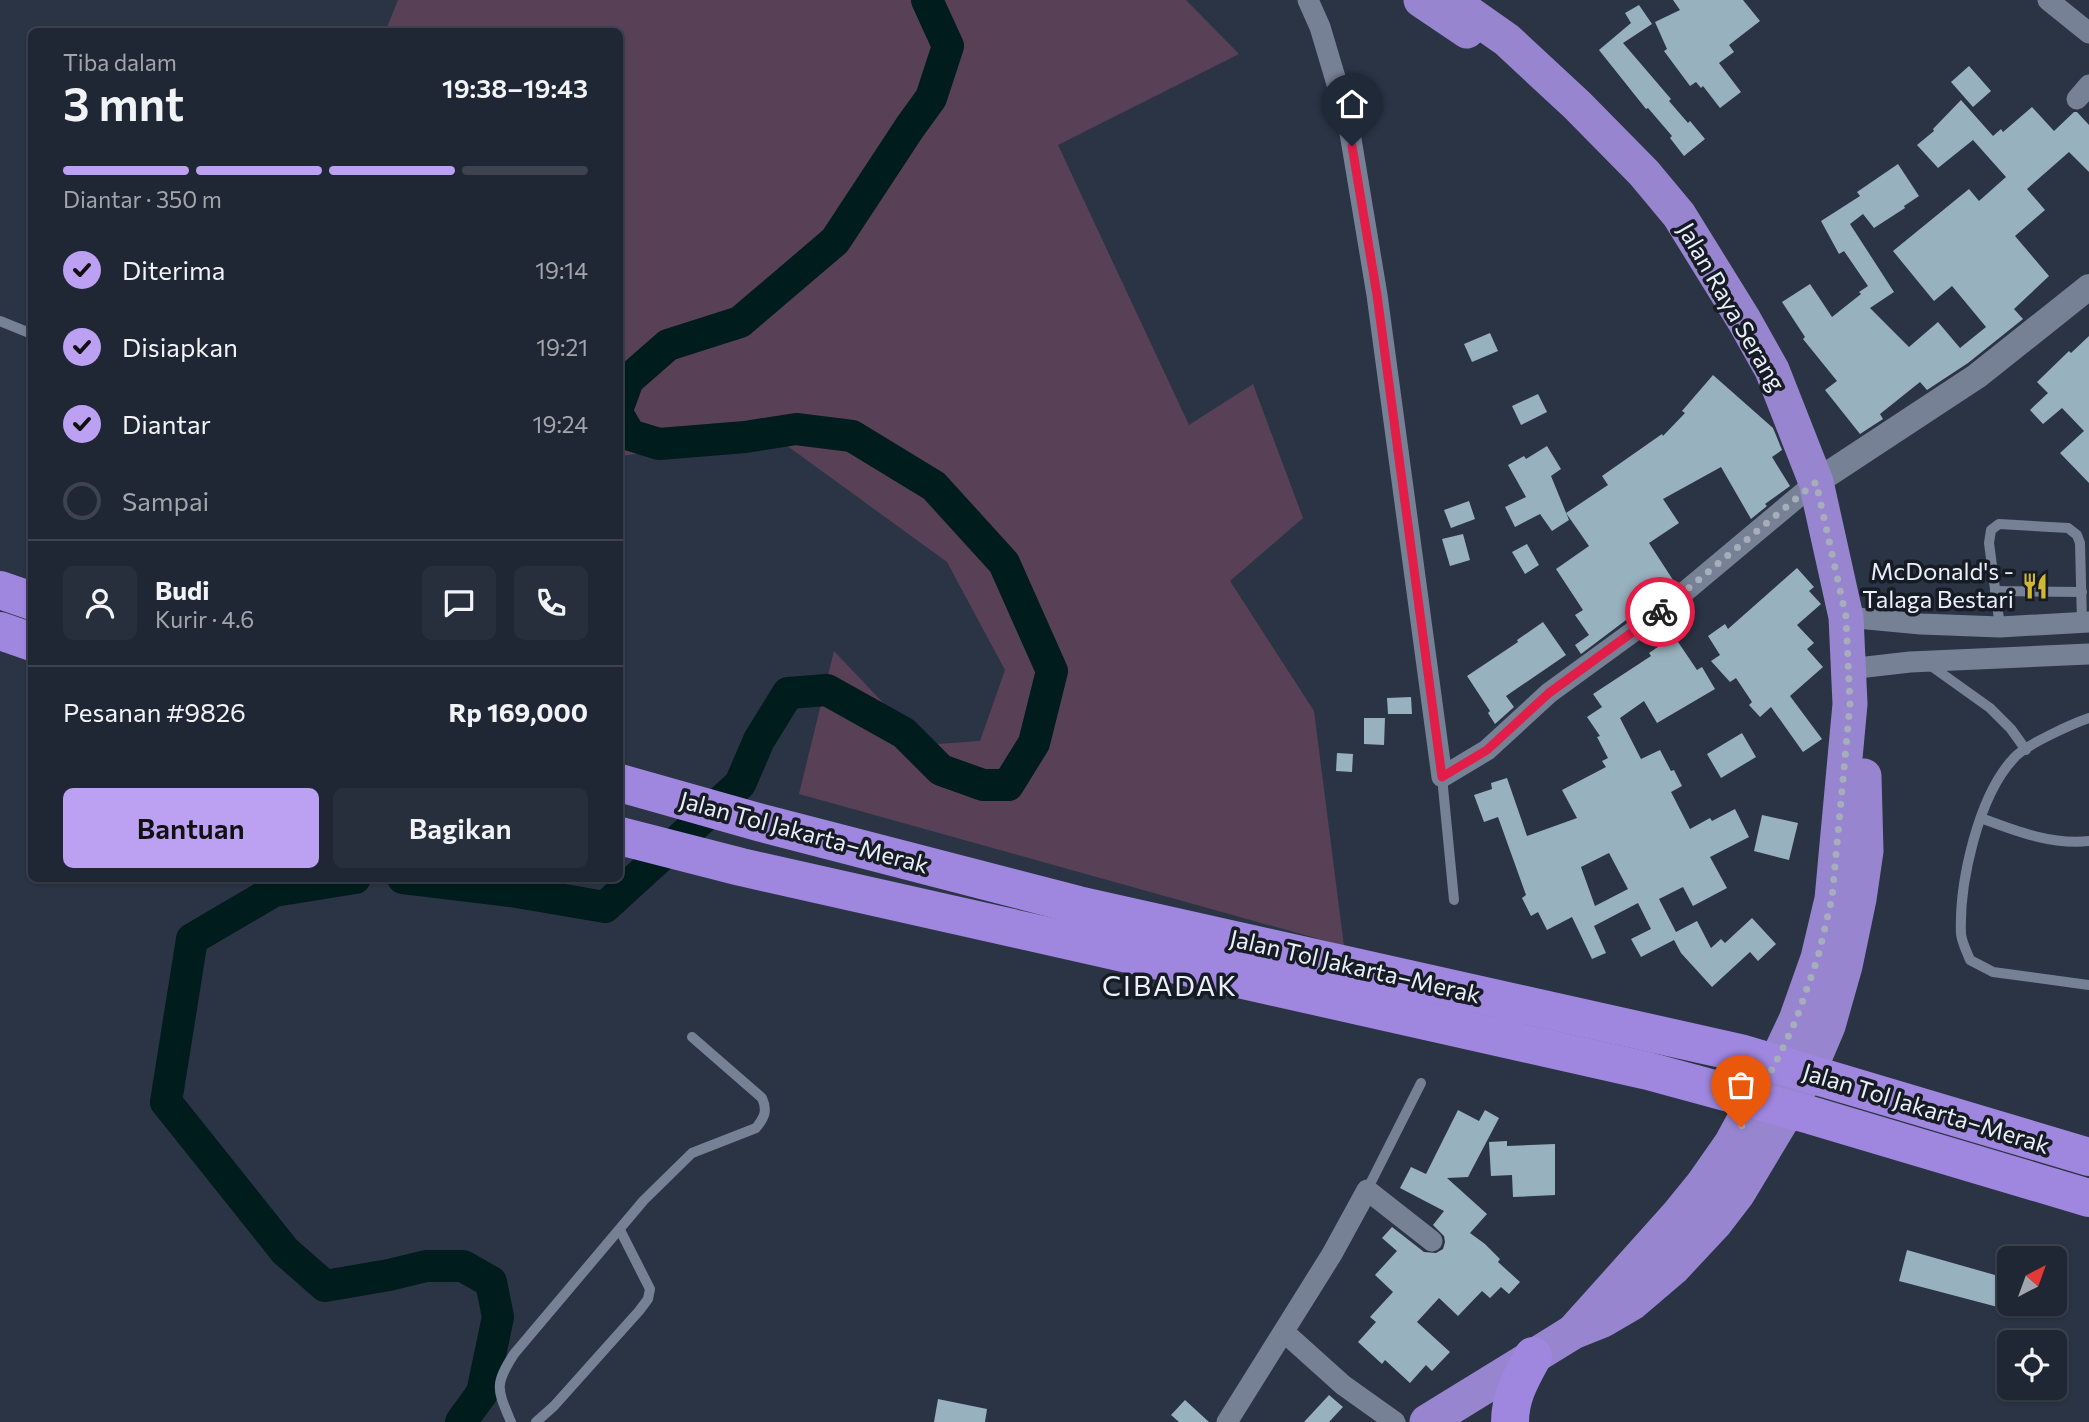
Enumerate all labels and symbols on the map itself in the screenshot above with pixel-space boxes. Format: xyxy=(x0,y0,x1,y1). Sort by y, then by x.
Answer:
pin xyxy=(1322,74,1382,146)
street label: Jalan Raya Serang xyxy=(1672,217,1792,396)
place label: McDonald's - Talaga Bestari xyxy=(1862,556,2014,613)
restaurant icon: McDonald's - Talaga Bestari xyxy=(2020,571,2050,601)
courier xyxy=(1625,577,1695,647)
street label: Jalan Tol Jakarta–Merak xyxy=(677,784,932,879)
street label: Jalan Tol Jakarta–Merak xyxy=(1227,923,1484,1009)
district label: CIBADAK xyxy=(1102,968,1238,1002)
pin xyxy=(1711,1055,1771,1127)
street label: Jalan Tol Jakarta–Merak xyxy=(1799,1056,2053,1159)
north arrow xyxy=(1997,1246,2067,1316)

